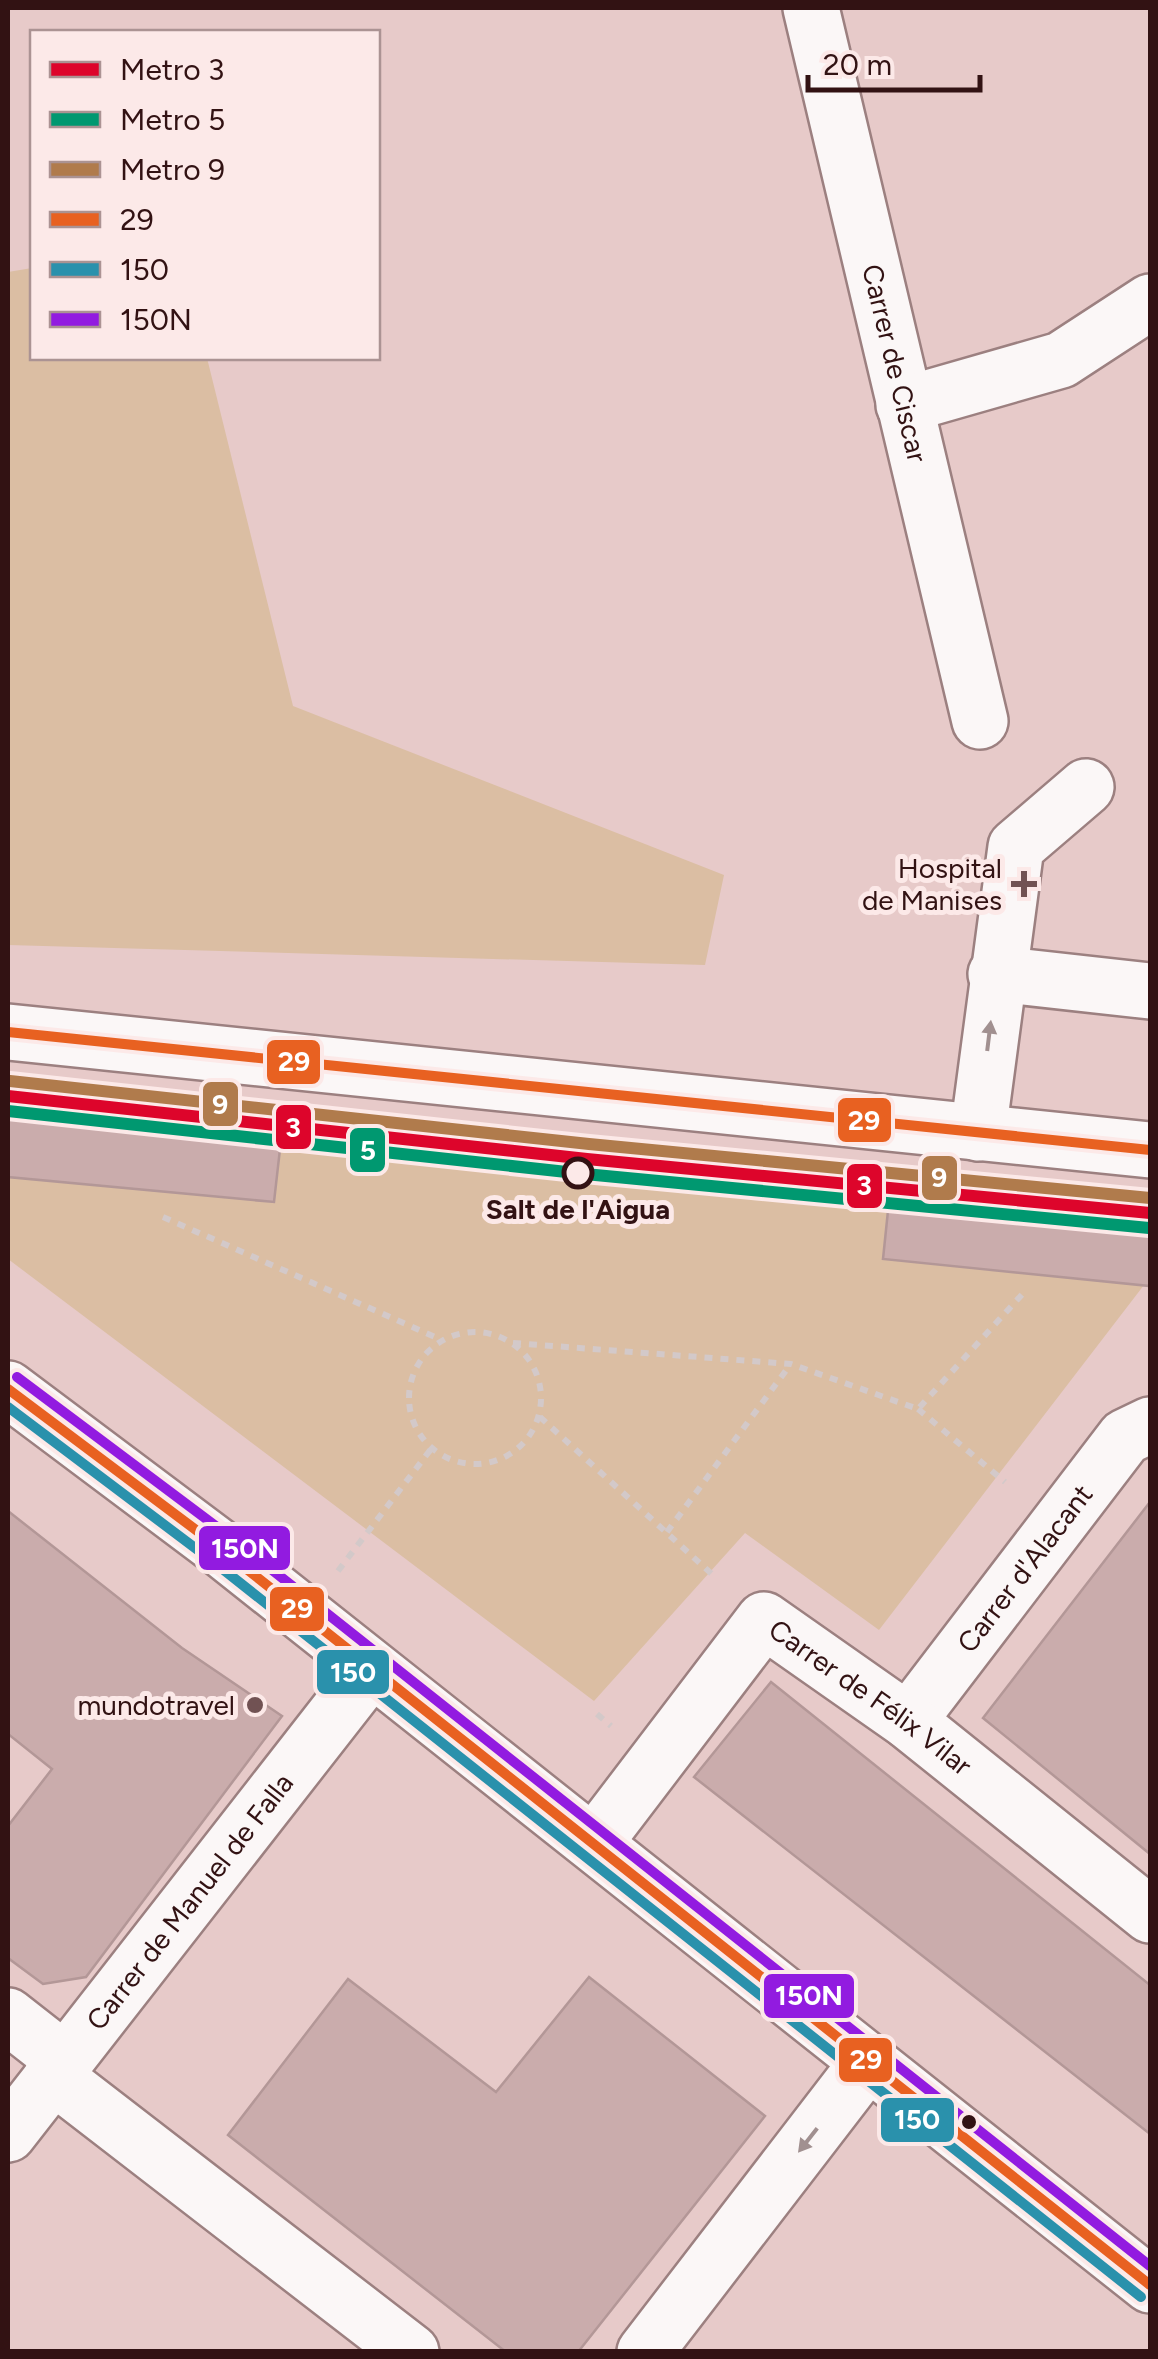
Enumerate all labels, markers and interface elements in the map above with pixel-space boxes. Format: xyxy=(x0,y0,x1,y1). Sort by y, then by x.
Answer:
legend xyxy=(30,30,380,360)
scale bar xyxy=(808,30,980,92)
text: 20 m xyxy=(823,46,892,83)
text: Metro 3 xyxy=(120,51,224,88)
text: Metro 5 xyxy=(120,101,225,138)
text: Metro 9 xyxy=(120,151,225,188)
text: 29 xyxy=(120,201,154,238)
text: 150 xyxy=(120,251,169,288)
street label: Carrer de Ciscar xyxy=(855,261,935,466)
text: 150N xyxy=(120,301,192,338)
place label: Hospital de Manises xyxy=(862,851,1002,917)
marker: Hospital de Manises xyxy=(1011,871,1037,897)
one-way arrow xyxy=(981,1019,997,1051)
line badge: 29 xyxy=(265,1038,322,1086)
text: 29 xyxy=(278,1044,310,1078)
line badge: 9 xyxy=(201,1080,240,1128)
text: 9 xyxy=(212,1087,228,1121)
line badge: 29 xyxy=(836,1096,893,1144)
line badge: 3 xyxy=(274,1103,313,1151)
text: 29 xyxy=(848,1103,880,1137)
text: 3 xyxy=(285,1110,301,1144)
line badge: 5 xyxy=(348,1126,387,1174)
text: 5 xyxy=(360,1133,376,1167)
line badge: 9 xyxy=(920,1154,959,1202)
marker: Salt de l'Aigua xyxy=(563,1158,593,1188)
text: 9 xyxy=(931,1160,947,1194)
line badge: 3 xyxy=(845,1162,884,1210)
text: 3 xyxy=(856,1168,872,1202)
place label: Salt de l'Aigua xyxy=(486,1192,670,1226)
street label: Carrer d'Alacant xyxy=(950,1478,1099,1659)
line badge: 150N xyxy=(197,1524,292,1572)
text: 150N xyxy=(211,1531,279,1565)
line badge: 29 xyxy=(268,1585,326,1633)
text: 29 xyxy=(281,1591,313,1625)
street label: Carrer de Félix Vilar xyxy=(763,1612,979,1783)
line badge: 150 xyxy=(315,1648,391,1696)
text: 150 xyxy=(330,1655,376,1689)
place label: mundotravel xyxy=(77,1688,235,1722)
marker: mundotravel xyxy=(244,1694,266,1716)
street label: Carrer de Manuel de Falla xyxy=(79,1766,300,2036)
line badge: 150N xyxy=(762,1972,856,2020)
text: 150N xyxy=(775,1978,843,2012)
line badge: 29 xyxy=(837,2036,894,2084)
text: 29 xyxy=(850,2042,882,2076)
line badge: 150 xyxy=(879,2096,956,2144)
text: 150 xyxy=(894,2102,940,2136)
unlabelled marker xyxy=(959,2112,979,2132)
one-way arrow xyxy=(799,2127,819,2153)

